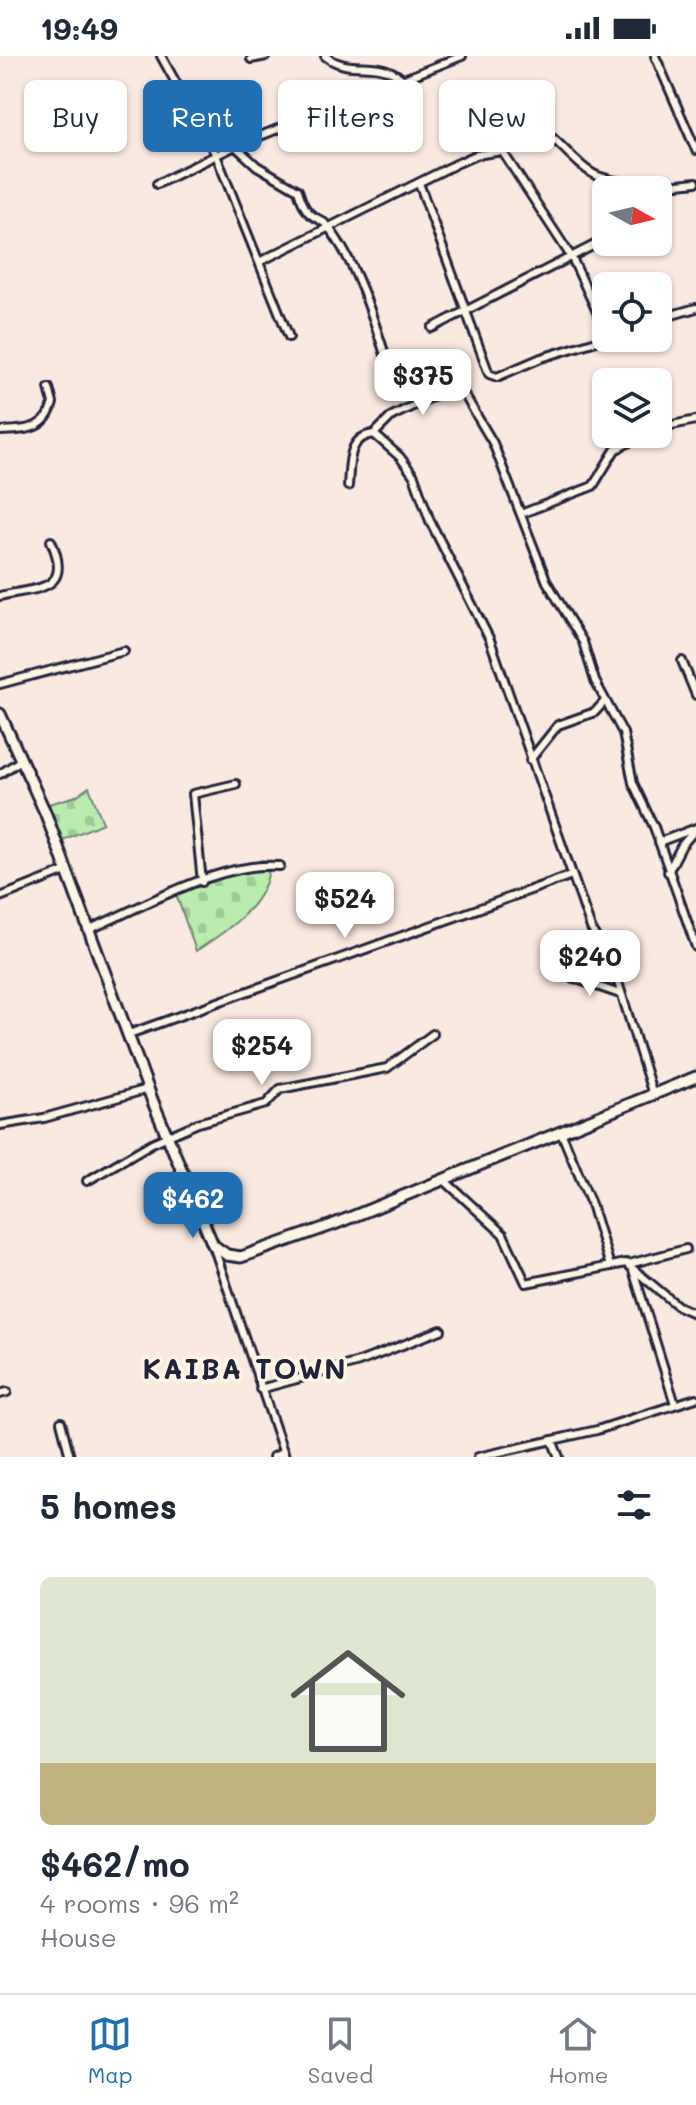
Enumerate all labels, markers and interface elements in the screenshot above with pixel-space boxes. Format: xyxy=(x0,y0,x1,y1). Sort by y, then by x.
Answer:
text: 19:49 xyxy=(40,8,118,48)
chip: Buy xyxy=(24,80,127,152)
chip: Rent xyxy=(143,80,262,152)
chip: Filters xyxy=(278,80,423,152)
chip: New xyxy=(439,80,555,152)
north arrow xyxy=(592,176,672,256)
map controls xyxy=(592,176,672,448)
button: locate xyxy=(592,272,672,352)
pin: $375 xyxy=(376,349,470,417)
text: $375 xyxy=(392,358,454,392)
button: layers xyxy=(592,368,672,448)
pin: $524 xyxy=(298,872,392,940)
text: $524 xyxy=(314,881,376,915)
pin: $240 xyxy=(543,930,637,998)
text: $240 xyxy=(558,939,622,973)
pin: $254 xyxy=(215,1019,309,1087)
text: $254 xyxy=(231,1028,293,1062)
pin: $462 xyxy=(146,1172,240,1240)
text: $462 xyxy=(162,1181,224,1215)
district label: KAIBA TOWN xyxy=(142,1350,348,1386)
text: 5 homes xyxy=(40,1483,177,1528)
icon: filters xyxy=(612,1483,656,1527)
icon: home xyxy=(276,1629,420,1773)
text: $462/mo xyxy=(40,1841,190,1886)
text: 4 rooms · 96 m² xyxy=(40,1886,239,1920)
text: House xyxy=(40,1920,117,1954)
tab: Map xyxy=(88,2012,132,2089)
tab: Saved xyxy=(308,2012,373,2089)
tab: Home xyxy=(548,2012,608,2089)

